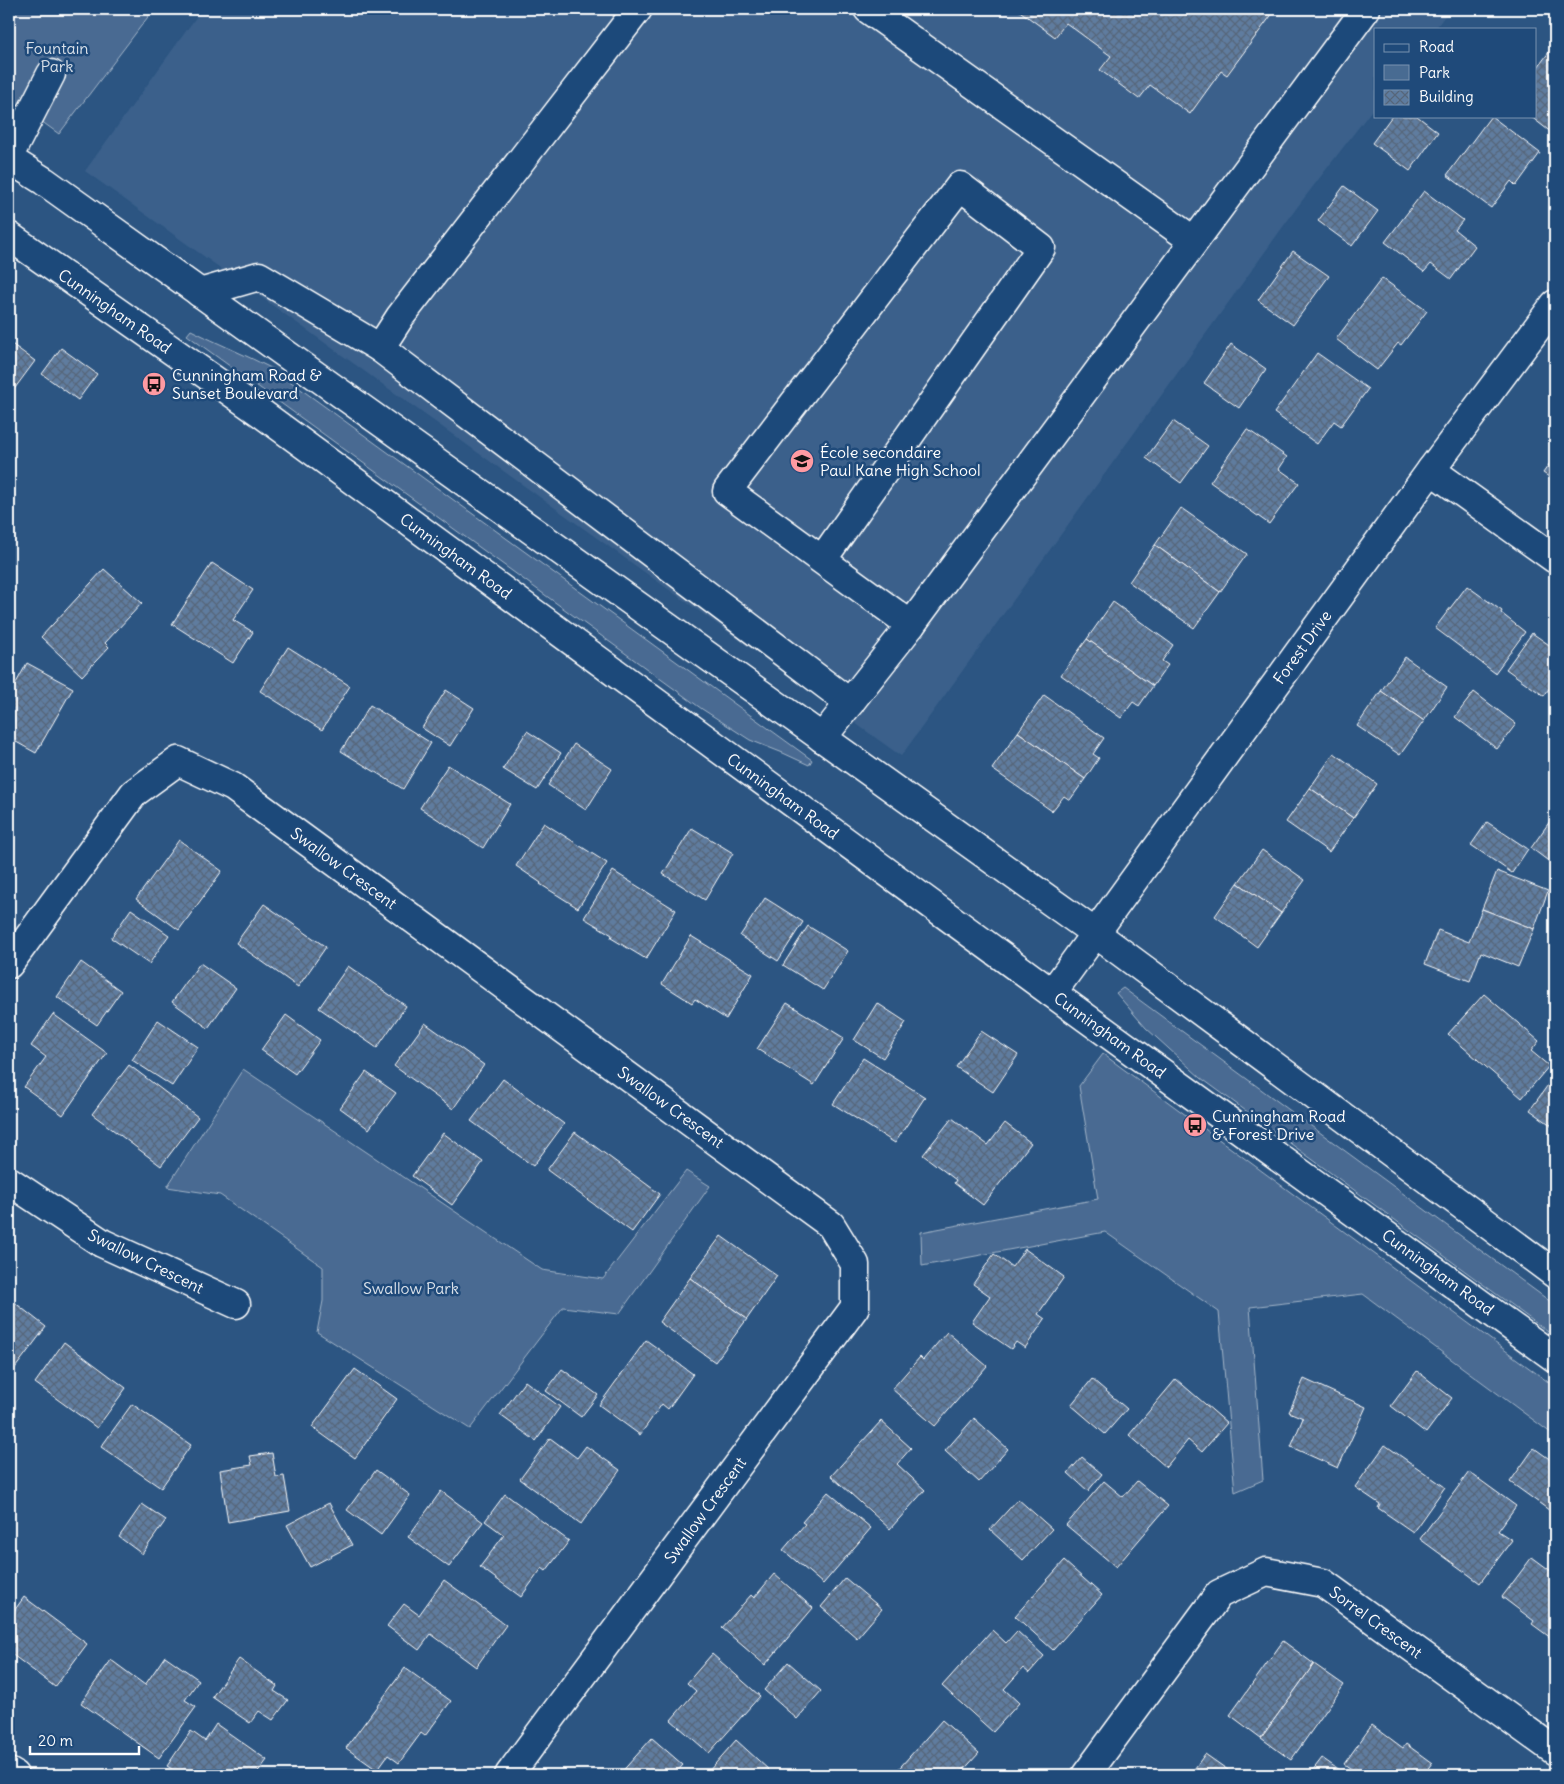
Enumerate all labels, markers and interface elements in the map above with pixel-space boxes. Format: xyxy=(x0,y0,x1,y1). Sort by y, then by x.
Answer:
legend xyxy=(1374,28,1536,118)
text: Road xyxy=(1419,37,1454,56)
park label: Fountain Park xyxy=(25,38,89,76)
text: Park xyxy=(1419,63,1450,82)
text: Building xyxy=(1419,87,1474,106)
street label: Cunningham Road xyxy=(55,264,175,358)
place label: Cunningham Road & Sunset Boulevard xyxy=(172,365,322,403)
bus stop icon: Cunningham Road & Sunset Boulevard xyxy=(141,371,167,397)
place label: École secondaire Paul Kane High School xyxy=(820,442,981,480)
school or university icon: École secondaire Paul Kane High School xyxy=(789,448,815,474)
street label: Cunningham Road xyxy=(396,509,516,603)
street label: Forest Drive xyxy=(1269,606,1335,688)
street label: Cunningham Road xyxy=(723,749,843,843)
street label: Swallow Crescent xyxy=(287,823,401,914)
street label: Cunningham Road xyxy=(1050,988,1170,1082)
street label: Swallow Crescent xyxy=(614,1062,728,1153)
place label: Cunningham Road & Forest Drive xyxy=(1212,1106,1346,1144)
bus stop icon: Cunningham Road & Forest Drive xyxy=(1182,1112,1208,1138)
street label: Swallow Crescent xyxy=(85,1224,208,1298)
street label: Cunningham Road xyxy=(1378,1225,1498,1319)
park label: Swallow Park xyxy=(363,1278,459,1298)
street label: Swallow Crescent xyxy=(660,1453,751,1567)
street label: Sorrel Crescent xyxy=(1326,1582,1427,1663)
scale bar xyxy=(30,1724,139,1756)
text: 20 m xyxy=(38,1731,73,1750)

